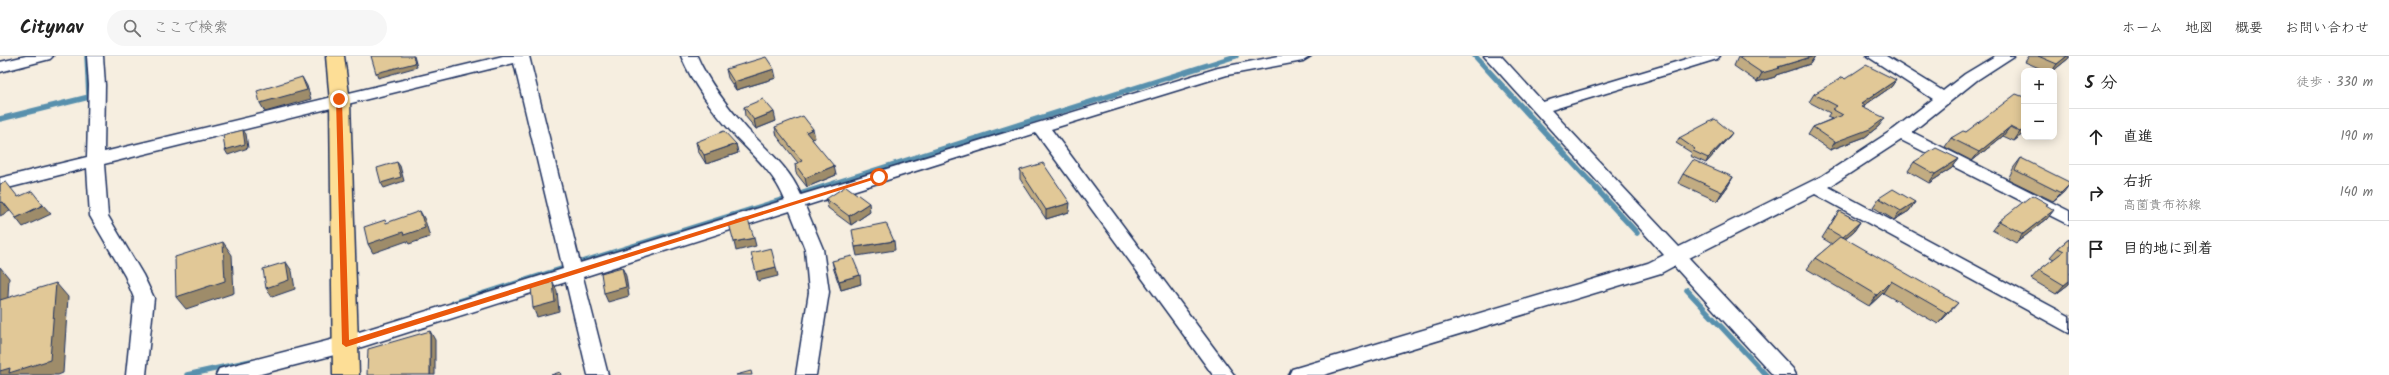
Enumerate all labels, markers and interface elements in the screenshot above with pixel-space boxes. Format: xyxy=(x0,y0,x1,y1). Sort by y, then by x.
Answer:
search box xyxy=(107,10,387,46)
text: Citynav xyxy=(20,13,83,43)
text: ここで検索 xyxy=(153,16,228,40)
icon: search xyxy=(121,17,143,39)
text: ホーム xyxy=(2122,17,2163,39)
text: 地図 xyxy=(2185,17,2213,39)
text: 概要 xyxy=(2235,17,2263,39)
text: お問い合わせ xyxy=(2285,17,2369,39)
map controls xyxy=(2021,68,2057,140)
button: + xyxy=(2021,68,2057,104)
text: 5 分 xyxy=(2085,70,2117,97)
text: 徒歩 · 330 m xyxy=(2297,72,2373,93)
route end xyxy=(330,90,348,108)
button: − xyxy=(2021,104,2057,140)
text: 直進 xyxy=(2123,125,2153,149)
icon: ahead xyxy=(2085,126,2107,148)
text: 190 m xyxy=(2341,126,2373,147)
route start xyxy=(870,168,888,186)
text: 右折 xyxy=(2123,170,2153,194)
icon: right xyxy=(2085,182,2107,204)
text: 140 m xyxy=(2340,182,2373,203)
text: 高薗貴布祢線 xyxy=(2123,195,2201,216)
text: 目的地に到着 xyxy=(2123,237,2213,261)
icon: arrive xyxy=(2085,238,2107,260)

